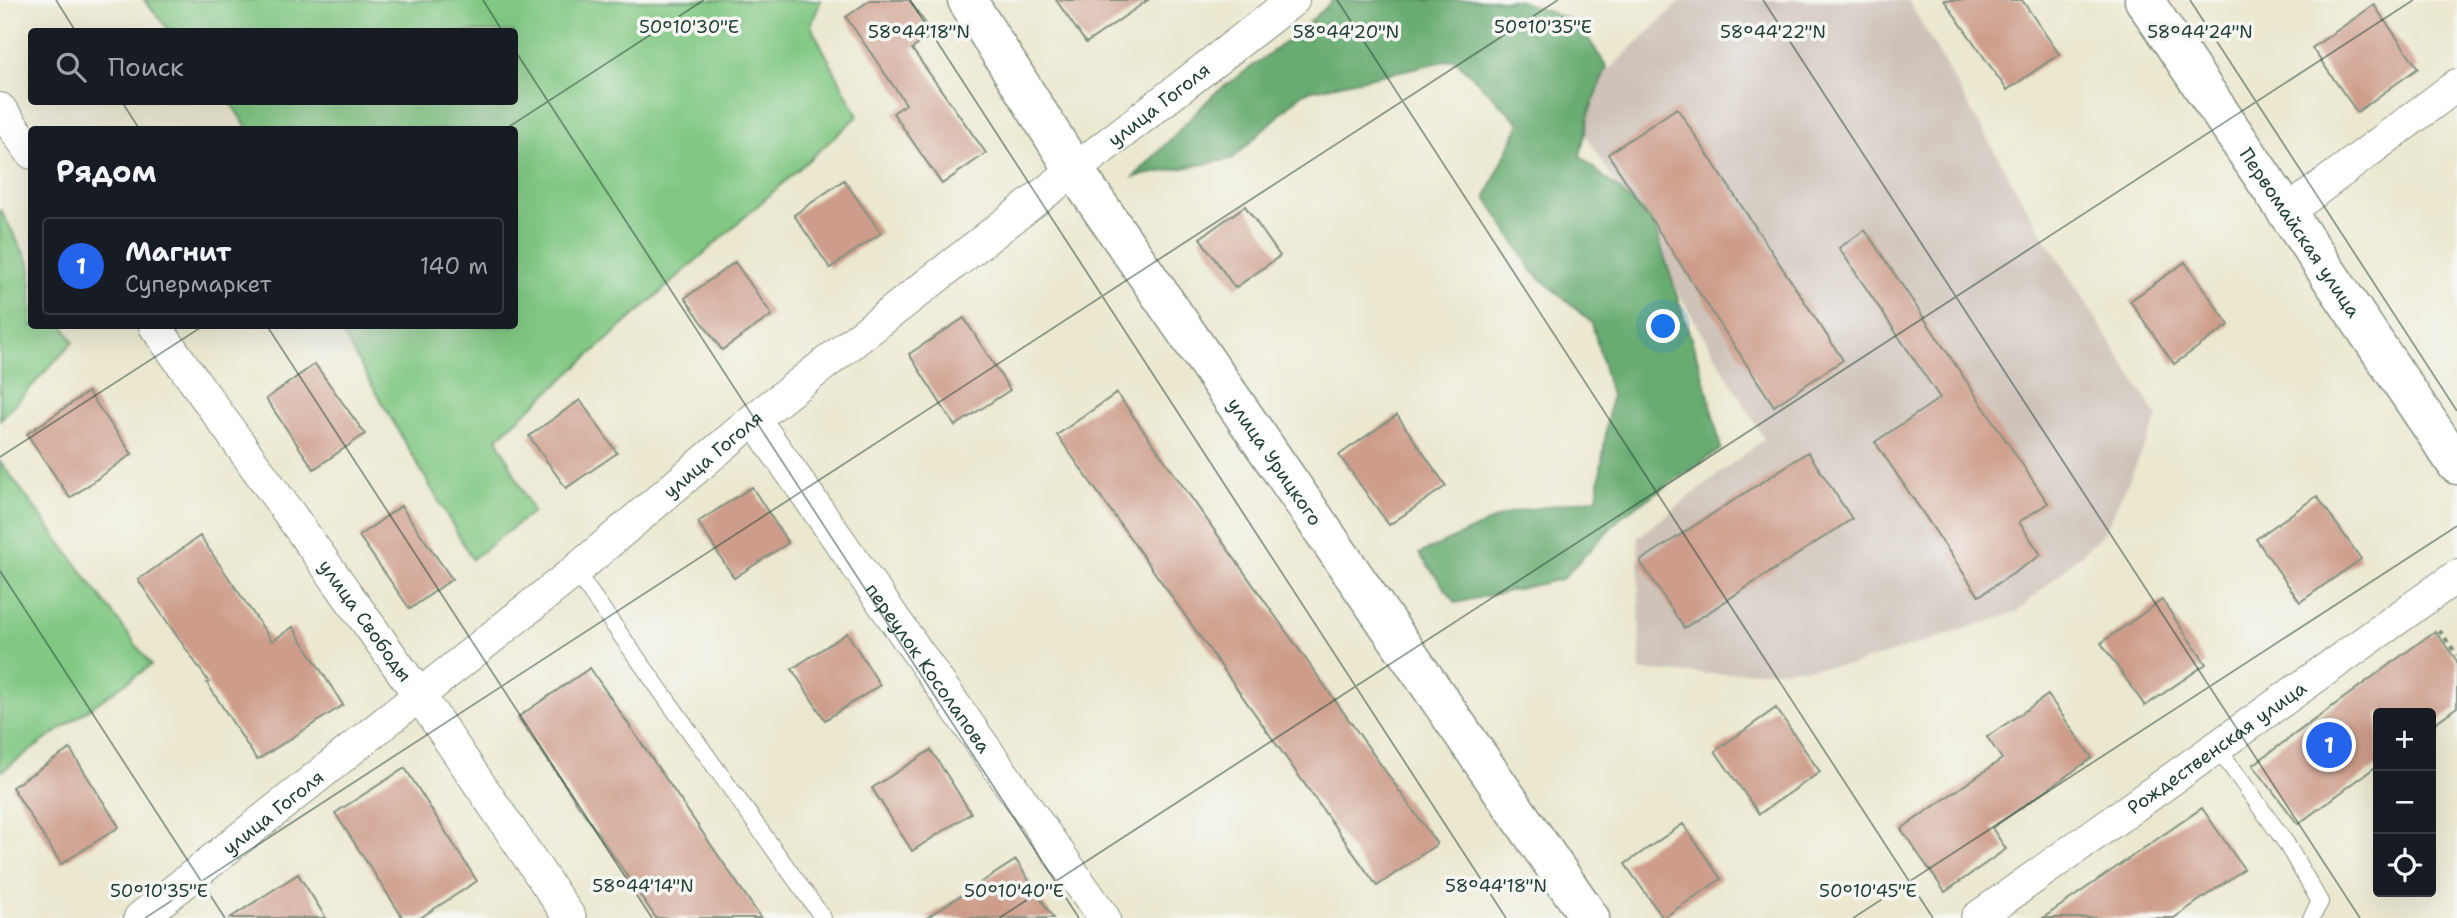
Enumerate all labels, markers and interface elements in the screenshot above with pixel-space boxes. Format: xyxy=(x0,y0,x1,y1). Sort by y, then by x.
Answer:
text: 50°10'30"E xyxy=(639,15,739,39)
text: 50°10'35"E xyxy=(1494,15,1592,39)
text: 58°44'18"N xyxy=(868,20,970,44)
text: 58°44'20"N xyxy=(1293,20,1399,44)
text: 58°44'22"N xyxy=(1720,20,1826,44)
text: 58°44'24"N xyxy=(2147,20,2253,44)
search box xyxy=(28,28,518,105)
icon: search xyxy=(52,48,90,86)
text: Поиск xyxy=(108,49,184,84)
street label: улица Гоголя xyxy=(1103,57,1215,152)
street label: Первомайская улица xyxy=(2234,143,2366,322)
text: Рядом xyxy=(56,151,156,192)
text: Магнит xyxy=(125,234,231,269)
text: 1 xyxy=(76,251,86,281)
text: 140 m xyxy=(420,251,488,281)
text: Супермаркет xyxy=(125,269,272,299)
your location xyxy=(1646,309,1680,343)
street label: улица Урицкого xyxy=(1222,393,1328,531)
street label: улица Гоголя xyxy=(658,405,768,504)
street label: улица Свободы xyxy=(313,555,418,687)
street label: переулок Косолапова xyxy=(860,578,997,758)
street label: Рождественская улица xyxy=(2122,675,2311,820)
map controls xyxy=(2373,708,2436,897)
button: + xyxy=(2373,708,2436,771)
pin: 1 xyxy=(2306,719,2352,771)
street label: улица Гоголя xyxy=(217,764,329,860)
button: − xyxy=(2373,771,2436,834)
button: locate xyxy=(2373,834,2436,897)
text: 58°44'14"N xyxy=(592,874,694,898)
text: 58°44'18"N xyxy=(1445,874,1547,898)
text: 50°10'35"E xyxy=(110,879,208,903)
text: 50°10'40"E xyxy=(964,879,1064,903)
text: 50°10'45"E xyxy=(1819,879,1917,903)

